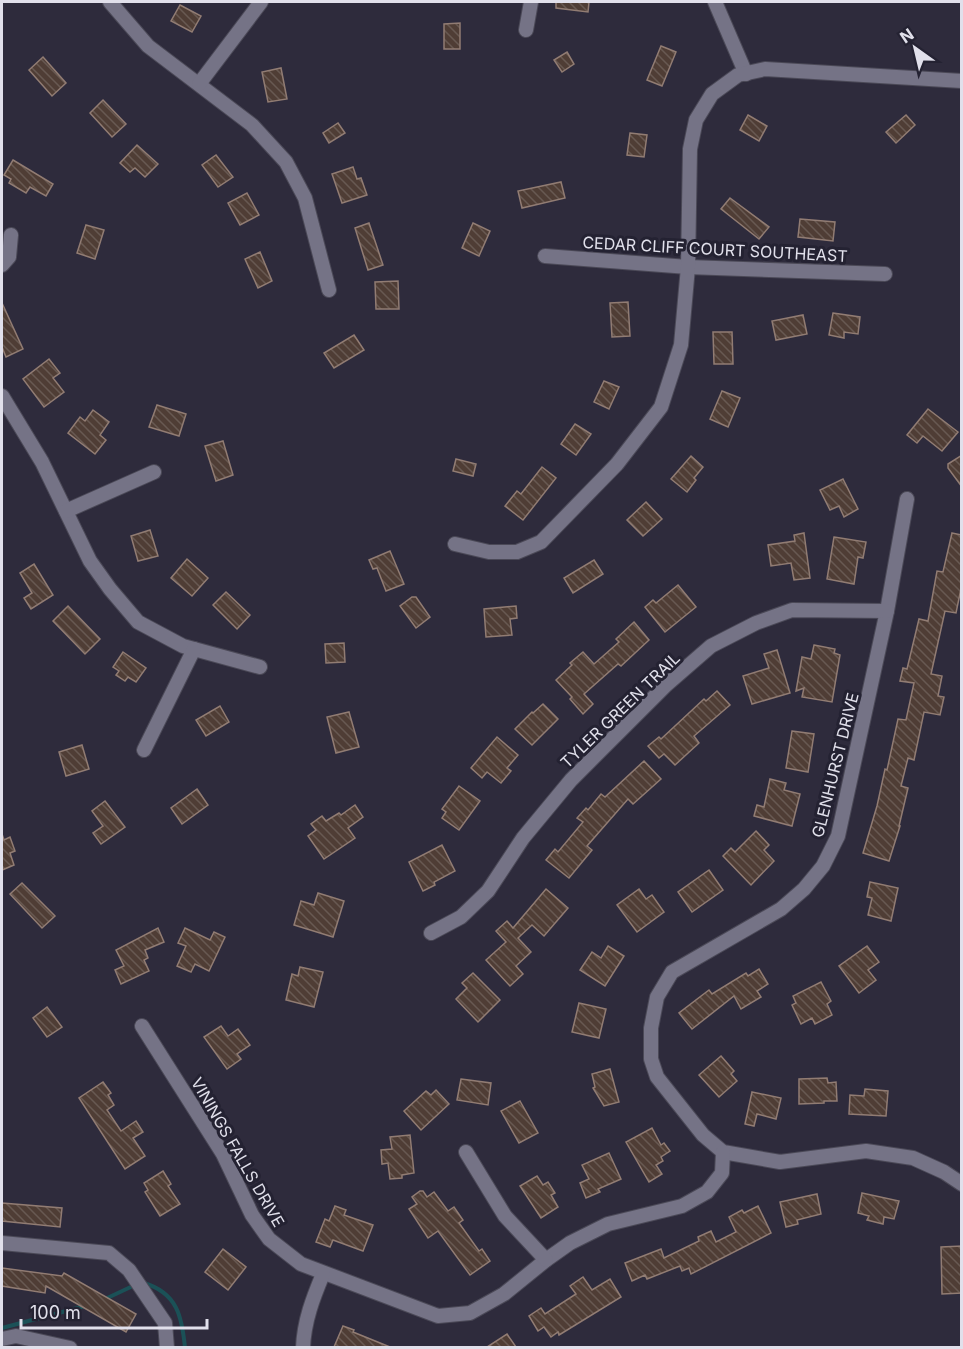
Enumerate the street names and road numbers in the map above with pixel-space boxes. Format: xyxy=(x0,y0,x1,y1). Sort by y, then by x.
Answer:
street label: CEDAR CLIFF COURT SOUTHEAST xyxy=(582,232,848,266)
street label: TYLER GREEN TRAIL xyxy=(556,648,684,772)
street label: GLENHURST DRIVE xyxy=(807,690,863,840)
street label: VININGS FALLS DRIVE xyxy=(187,1074,289,1230)

